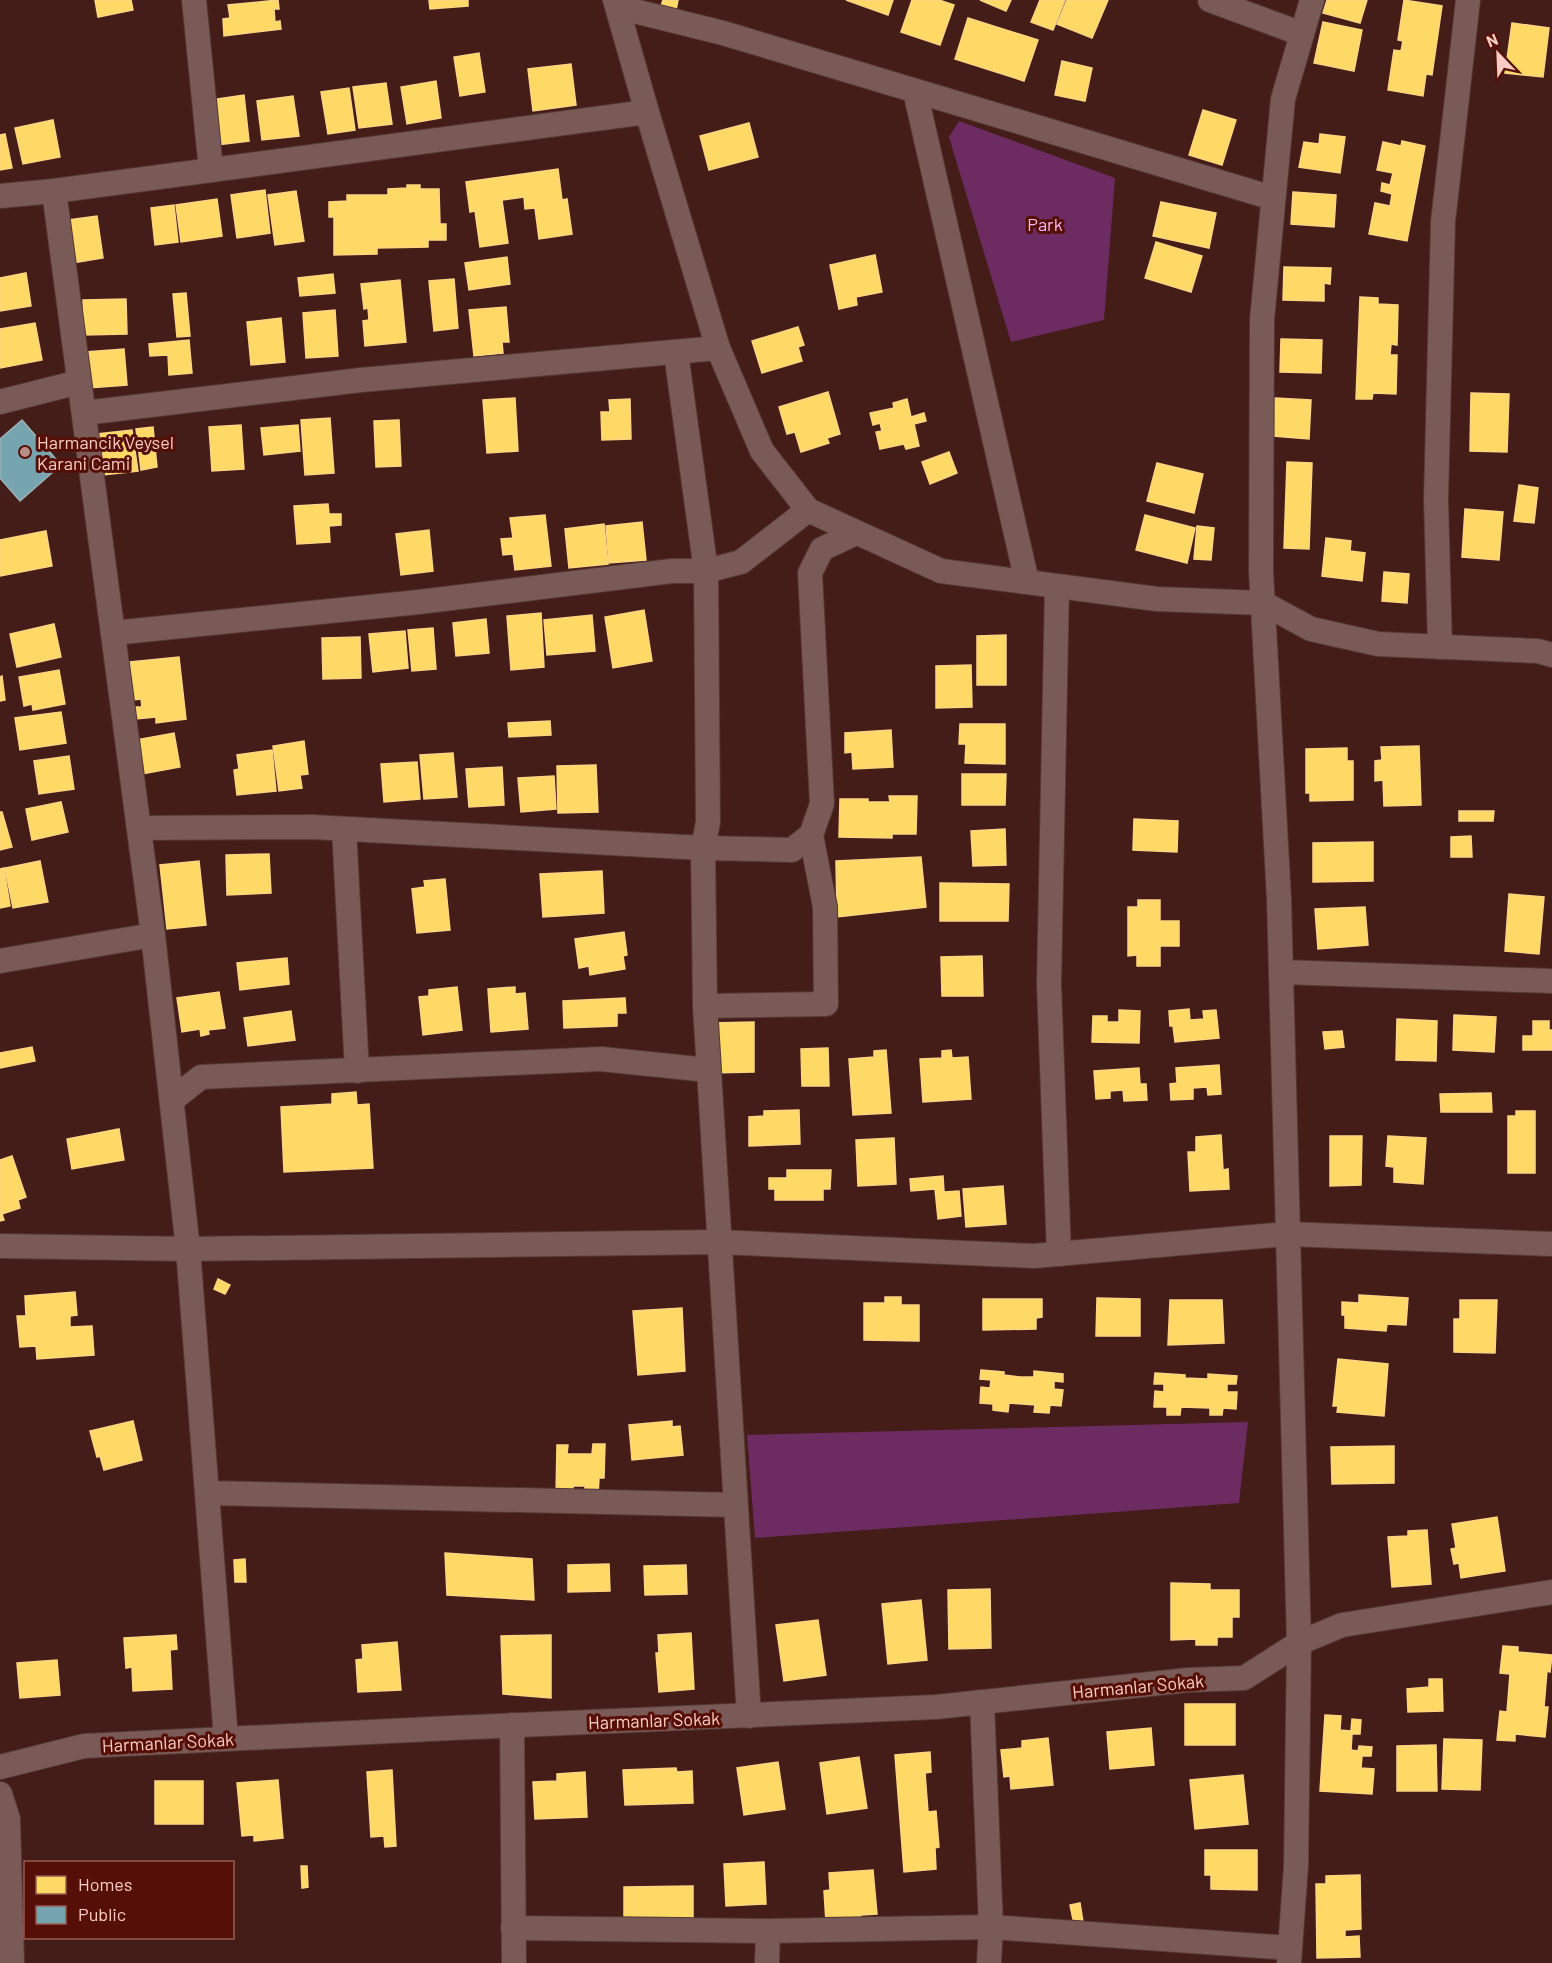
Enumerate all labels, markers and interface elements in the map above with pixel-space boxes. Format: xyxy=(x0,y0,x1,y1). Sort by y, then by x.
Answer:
north arrow xyxy=(1468,24,1528,84)
text: N xyxy=(1483,29,1501,51)
park label: Park xyxy=(1027,213,1063,235)
place label: Harmancik Veysel Karani Cami xyxy=(37,431,174,474)
marker: Harmancik Veysel Karani Cami xyxy=(18,445,32,459)
street label: Harmanlar Sokak xyxy=(1071,1669,1205,1703)
street label: Harmanlar Sokak xyxy=(588,1707,720,1733)
street label: Harmanlar Sokak xyxy=(101,1728,235,1756)
legend xyxy=(24,1861,234,1939)
text: Homes xyxy=(78,1873,132,1895)
text: Public xyxy=(78,1903,126,1925)

